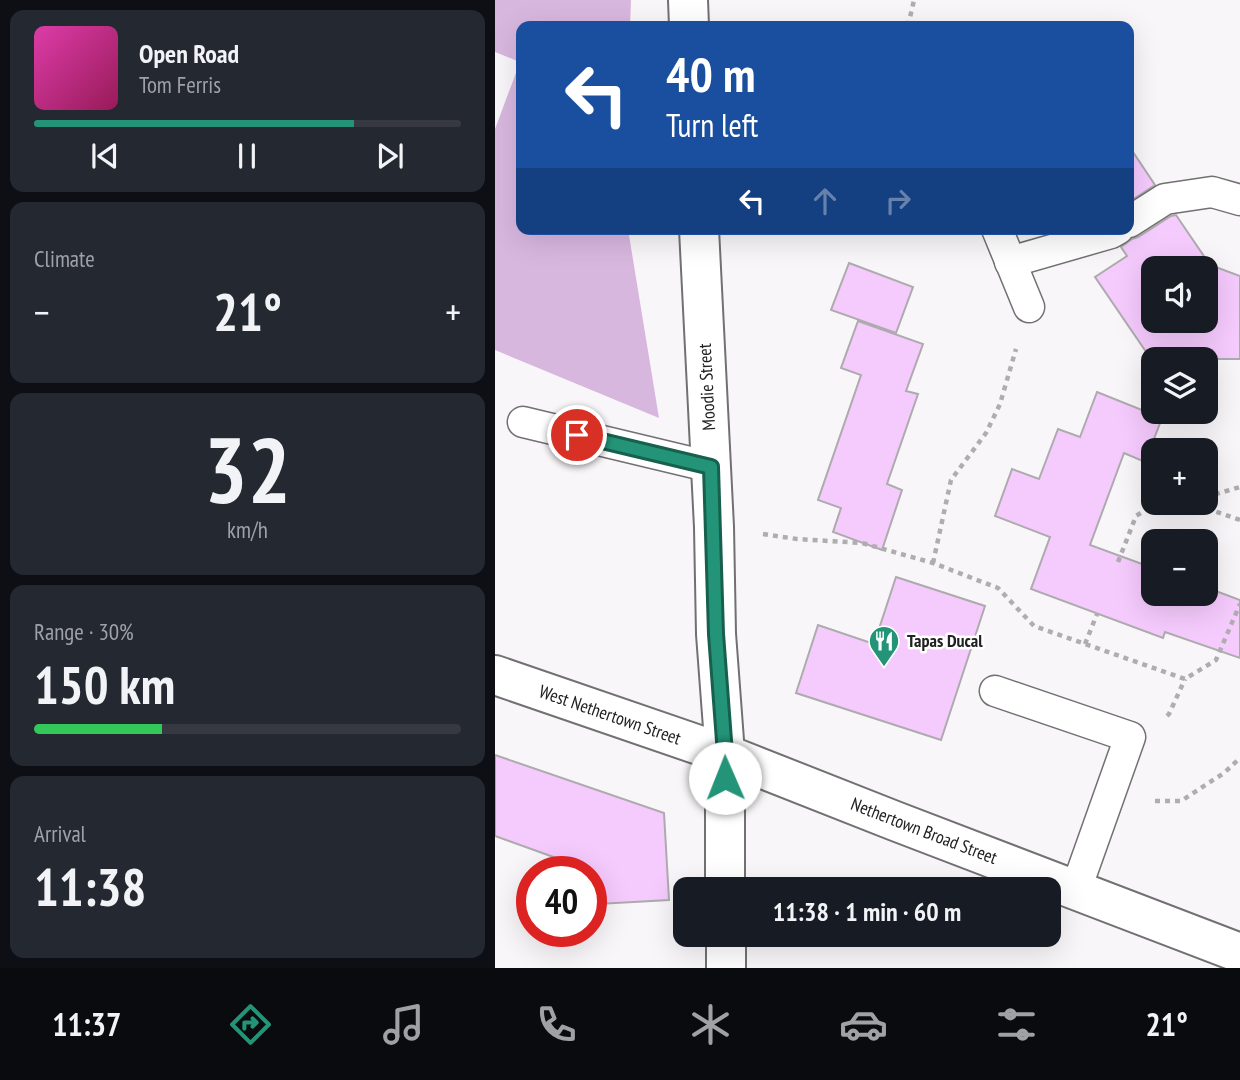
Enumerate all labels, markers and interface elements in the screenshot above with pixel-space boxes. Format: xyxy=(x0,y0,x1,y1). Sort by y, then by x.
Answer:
text: Open Road xyxy=(139,37,239,70)
text: 40 m xyxy=(666,42,755,106)
icon: left xyxy=(551,49,642,140)
text: Tom Ferris xyxy=(139,70,221,99)
text: Turn left xyxy=(666,104,758,146)
icon: previous xyxy=(86,137,124,175)
icon: pause xyxy=(228,137,266,175)
icon: next xyxy=(371,137,409,175)
icon: left xyxy=(733,182,771,220)
icon: ahead xyxy=(806,182,844,220)
icon: right xyxy=(879,182,917,220)
text: Climate xyxy=(34,244,95,273)
map controls xyxy=(1141,256,1218,606)
button: sound xyxy=(1141,256,1218,333)
text: 21° xyxy=(213,278,282,345)
text: − xyxy=(34,287,50,336)
text: + xyxy=(445,287,461,336)
street label: Moodie Street xyxy=(693,343,720,431)
button: layers xyxy=(1141,347,1218,424)
pin xyxy=(547,405,607,465)
text: 32 xyxy=(204,410,291,528)
icon: arrive xyxy=(558,416,596,454)
button: + xyxy=(1141,438,1218,515)
text: km/h xyxy=(227,515,268,544)
button: − xyxy=(1141,529,1218,606)
text: Range · 30% xyxy=(34,617,134,646)
restaurant icon: Tapas Ducal xyxy=(867,624,901,668)
place label: Tapas Ducal xyxy=(907,629,983,652)
text: 150 km xyxy=(34,651,175,718)
street label: West Nethertown Street xyxy=(536,679,684,750)
position arrow xyxy=(688,741,762,815)
street label: Nethertown Broad Street xyxy=(848,792,1001,869)
text: Arrival xyxy=(34,819,86,848)
text: 11:38 xyxy=(34,853,146,920)
speed limit sign: 40 xyxy=(516,856,607,947)
text: 11:38 · 1 min · 60 m xyxy=(773,895,961,928)
icon: directions xyxy=(226,1000,275,1049)
icon: music xyxy=(379,1000,428,1049)
icon: phone xyxy=(532,1000,581,1049)
icon: climate xyxy=(686,1000,735,1049)
icon: car xyxy=(839,1000,888,1049)
icon: filters xyxy=(992,1000,1041,1049)
text: 11:37 xyxy=(52,1003,121,1045)
text: 21° xyxy=(1146,1003,1188,1045)

